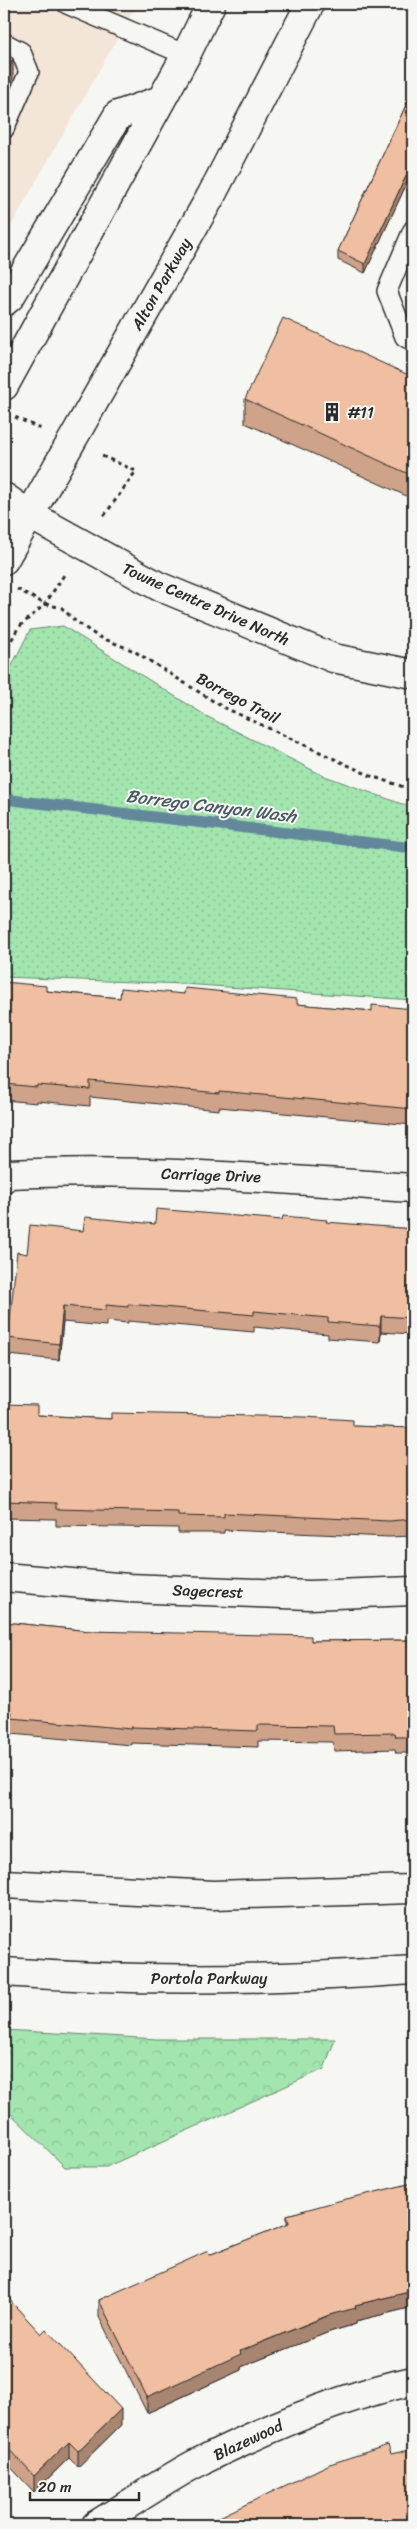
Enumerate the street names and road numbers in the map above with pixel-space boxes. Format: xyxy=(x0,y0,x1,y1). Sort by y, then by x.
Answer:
street label: Alton Parkway xyxy=(122,231,200,337)
street label: Towne Centre Drive North xyxy=(118,554,294,654)
street label: Borrego Trail xyxy=(191,664,285,732)
street label: Carriage Drive xyxy=(161,1159,262,1191)
street label: Sagecrest xyxy=(172,1575,244,1607)
street label: Portola Parkway xyxy=(151,1964,268,1993)
street label: Blazewood xyxy=(208,2411,289,2469)

